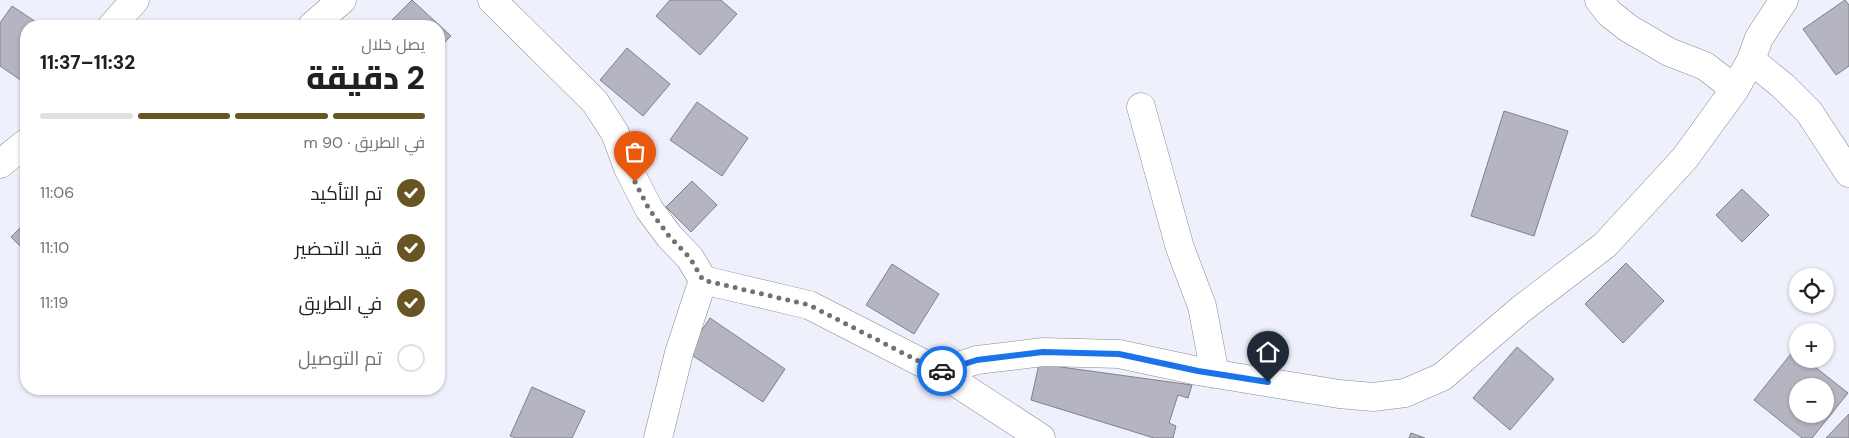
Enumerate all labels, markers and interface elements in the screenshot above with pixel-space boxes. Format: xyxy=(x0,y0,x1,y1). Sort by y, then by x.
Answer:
text: يصل خلال xyxy=(361,34,425,55)
text: 11:32–11:37 xyxy=(40,50,135,75)
text: 2 دقيقة xyxy=(306,57,425,99)
pin xyxy=(614,131,656,182)
text: في الطريق · 90 m xyxy=(304,132,425,153)
icon: bag xyxy=(621,138,649,166)
icon: check xyxy=(397,179,425,207)
text: تم التأكيد xyxy=(310,181,382,206)
text: 11:06 xyxy=(40,182,74,203)
icon: check xyxy=(397,234,425,262)
text: قيد التحضير xyxy=(295,236,382,261)
text: 11:10 xyxy=(40,237,69,258)
map controls xyxy=(1789,268,1834,423)
button: locate xyxy=(1789,268,1834,313)
icon: check xyxy=(397,289,425,317)
text: في الطريق xyxy=(299,291,382,316)
text: 11:19 xyxy=(40,292,68,313)
button: + xyxy=(1789,323,1834,368)
pin xyxy=(1247,331,1289,382)
icon: home xyxy=(1254,338,1282,366)
text: تم التوصيل xyxy=(298,346,382,371)
courier xyxy=(917,346,967,396)
icon: car xyxy=(928,357,956,385)
button: − xyxy=(1789,378,1834,423)

